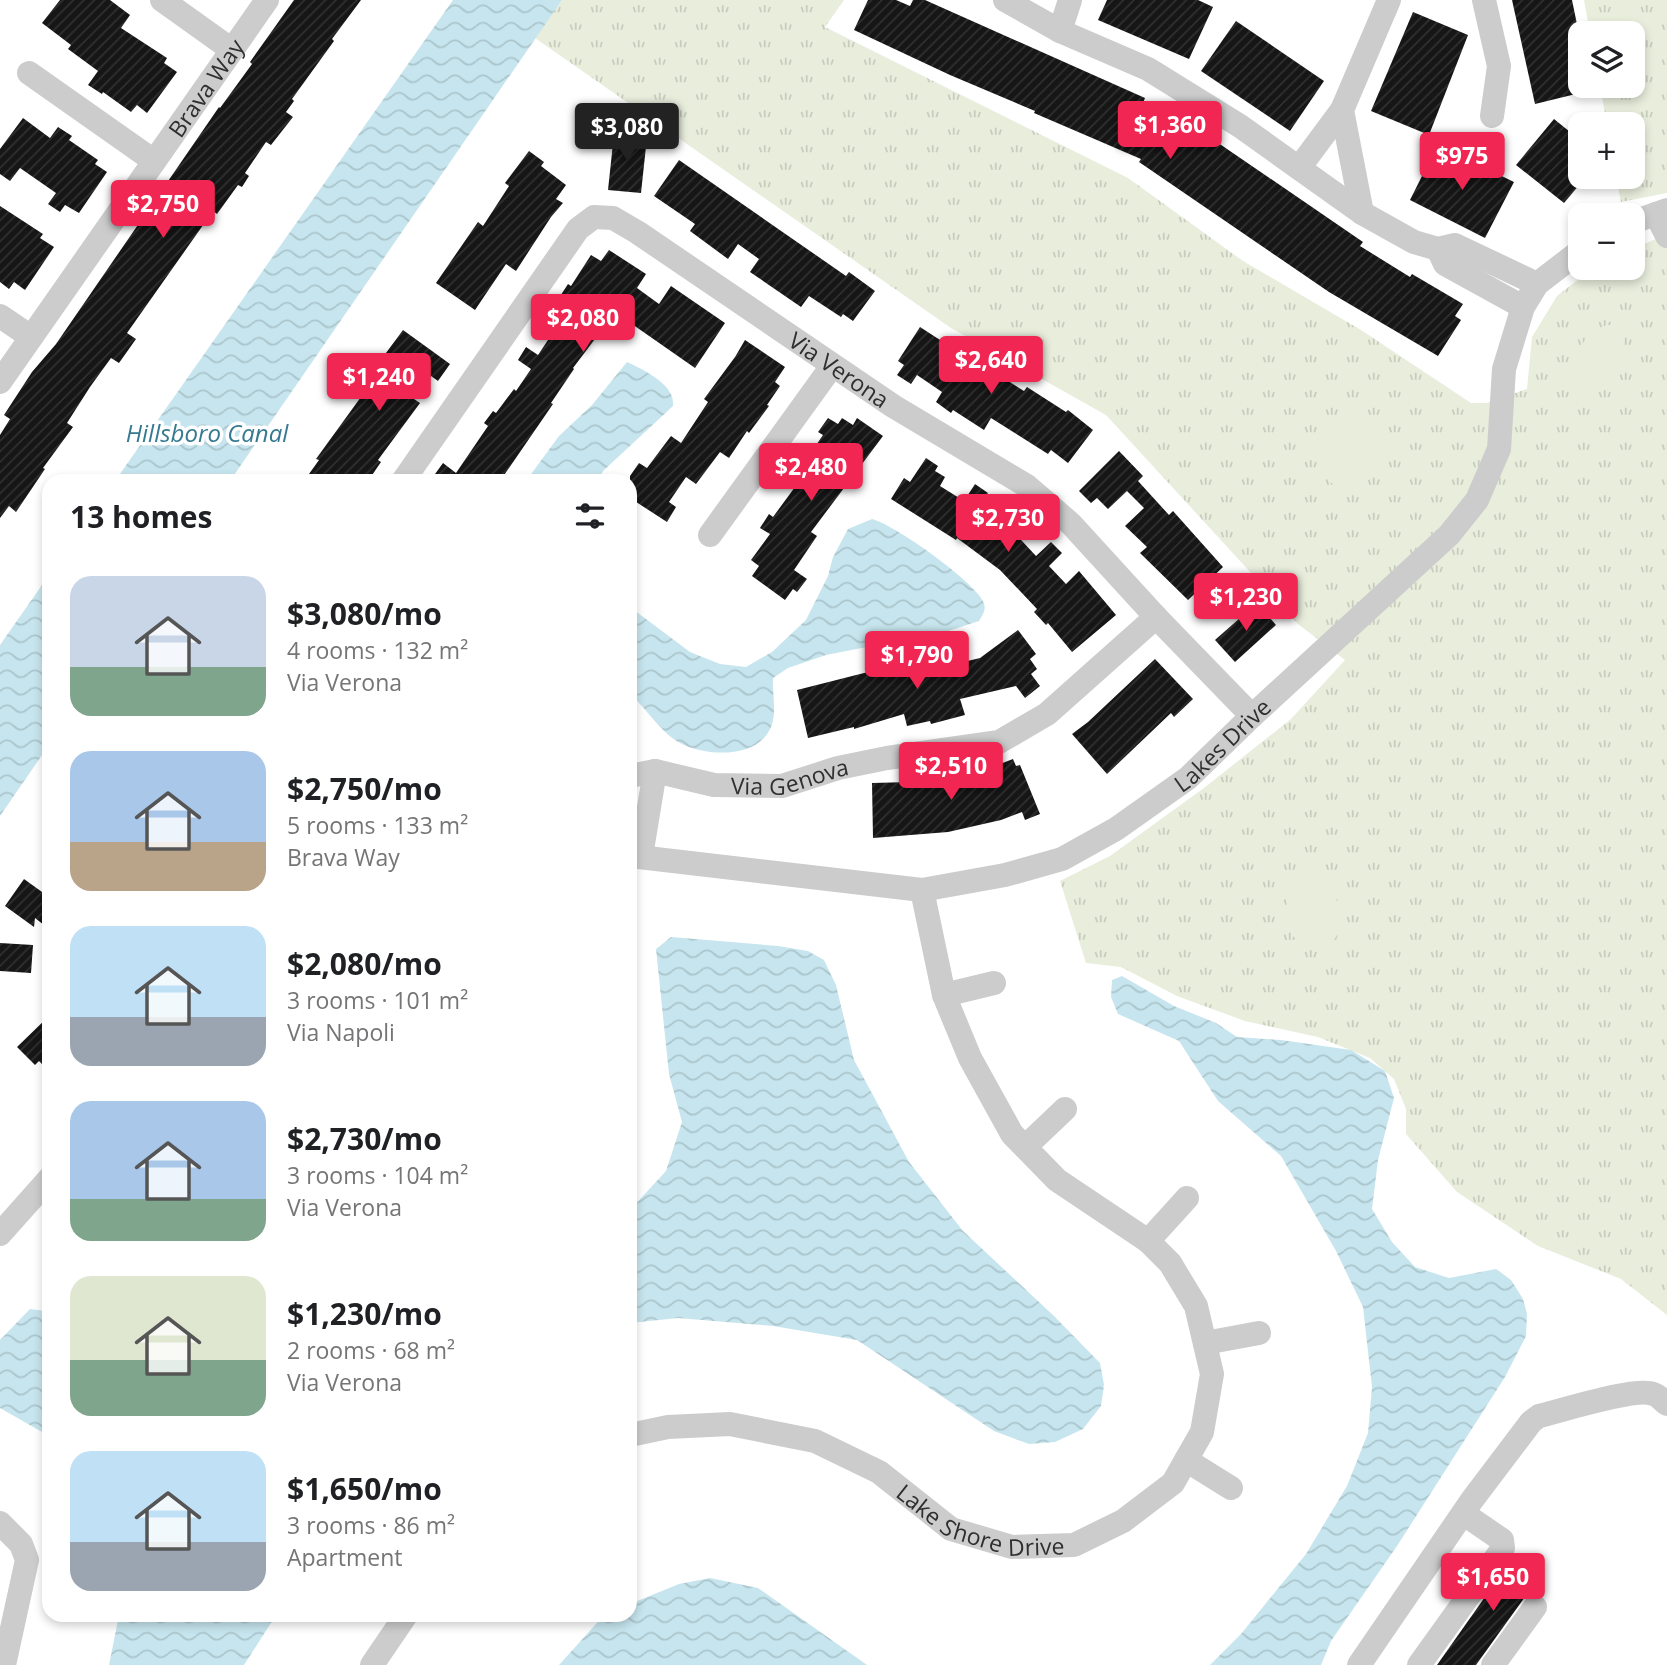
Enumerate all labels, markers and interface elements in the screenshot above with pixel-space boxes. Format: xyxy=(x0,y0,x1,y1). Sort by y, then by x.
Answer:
map controls xyxy=(1568,21,1645,280)
button: layers xyxy=(1568,21,1645,98)
street label: Brava Way xyxy=(160,32,251,143)
pin: $1,360 xyxy=(1113,102,1227,161)
pin: $3,080 xyxy=(570,104,684,163)
text: $1,360 xyxy=(1134,108,1206,140)
text: $3,080 xyxy=(591,110,663,142)
button: + xyxy=(1568,112,1645,189)
pin: $975 xyxy=(1421,132,1503,192)
text: $975 xyxy=(1436,139,1488,171)
pin: $2,750 xyxy=(106,180,220,240)
text: $2,750 xyxy=(127,187,199,219)
button: − xyxy=(1568,203,1645,280)
pin: $2,080 xyxy=(526,294,640,354)
text: $2,080 xyxy=(547,301,619,333)
street label: Via Verona xyxy=(783,324,896,415)
pin: $2,640 xyxy=(934,336,1048,396)
text: $2,640 xyxy=(955,343,1027,375)
pin: $1,240 xyxy=(322,354,436,413)
text: $1,240 xyxy=(343,360,415,392)
water label: Hillsboro Canal xyxy=(126,416,289,449)
pin: $2,480 xyxy=(754,444,868,503)
text: $2,480 xyxy=(775,450,847,482)
pin: $2,730 xyxy=(951,494,1065,554)
text: 13 homes xyxy=(70,496,213,537)
icon: filters xyxy=(571,497,609,535)
text: $2,730 xyxy=(972,501,1044,533)
pin: $1,230 xyxy=(1189,574,1303,633)
text: $1,230 xyxy=(1210,580,1282,612)
text: $3,080/mo xyxy=(287,593,442,634)
icon: home xyxy=(126,604,210,688)
pin: $1,790 xyxy=(860,632,974,691)
text: 4 rooms · 132 m² xyxy=(287,634,468,666)
text: $1,790 xyxy=(881,638,953,670)
text: Via Verona xyxy=(287,666,402,698)
street label: Lakes Drive xyxy=(1167,691,1277,799)
pin: $2,510 xyxy=(894,742,1008,802)
text: $2,510 xyxy=(915,749,987,781)
street label: Via Genova xyxy=(731,750,851,802)
text: $2,750/mo xyxy=(287,768,442,809)
icon: home xyxy=(126,779,210,863)
text: 5 rooms · 133 m² xyxy=(287,809,468,841)
text: Brava Way xyxy=(287,841,400,873)
text: $2,080/mo xyxy=(287,943,442,984)
icon: home xyxy=(126,954,210,1038)
text: 3 rooms · 101 m² xyxy=(287,984,468,1016)
text: Via Napoli xyxy=(287,1016,395,1048)
text: $2,730/mo xyxy=(287,1118,442,1159)
icon: home xyxy=(126,1129,210,1213)
text: 3 rooms · 104 m² xyxy=(287,1159,468,1191)
text: Via Verona xyxy=(287,1191,402,1223)
text: $1,230/mo xyxy=(287,1293,442,1334)
icon: home xyxy=(126,1304,210,1388)
text: 2 rooms · 68 m² xyxy=(287,1334,455,1366)
text: Via Verona xyxy=(287,1366,402,1398)
text: $1,650/mo xyxy=(287,1468,442,1509)
street label: Lake Shore Drive xyxy=(890,1476,1065,1563)
icon: home xyxy=(126,1479,210,1563)
text: 3 rooms · 86 m² xyxy=(287,1509,455,1541)
text: Apartment xyxy=(287,1541,403,1573)
pin: $1,650 xyxy=(1436,1554,1550,1613)
text: $1,650 xyxy=(1457,1560,1529,1592)

